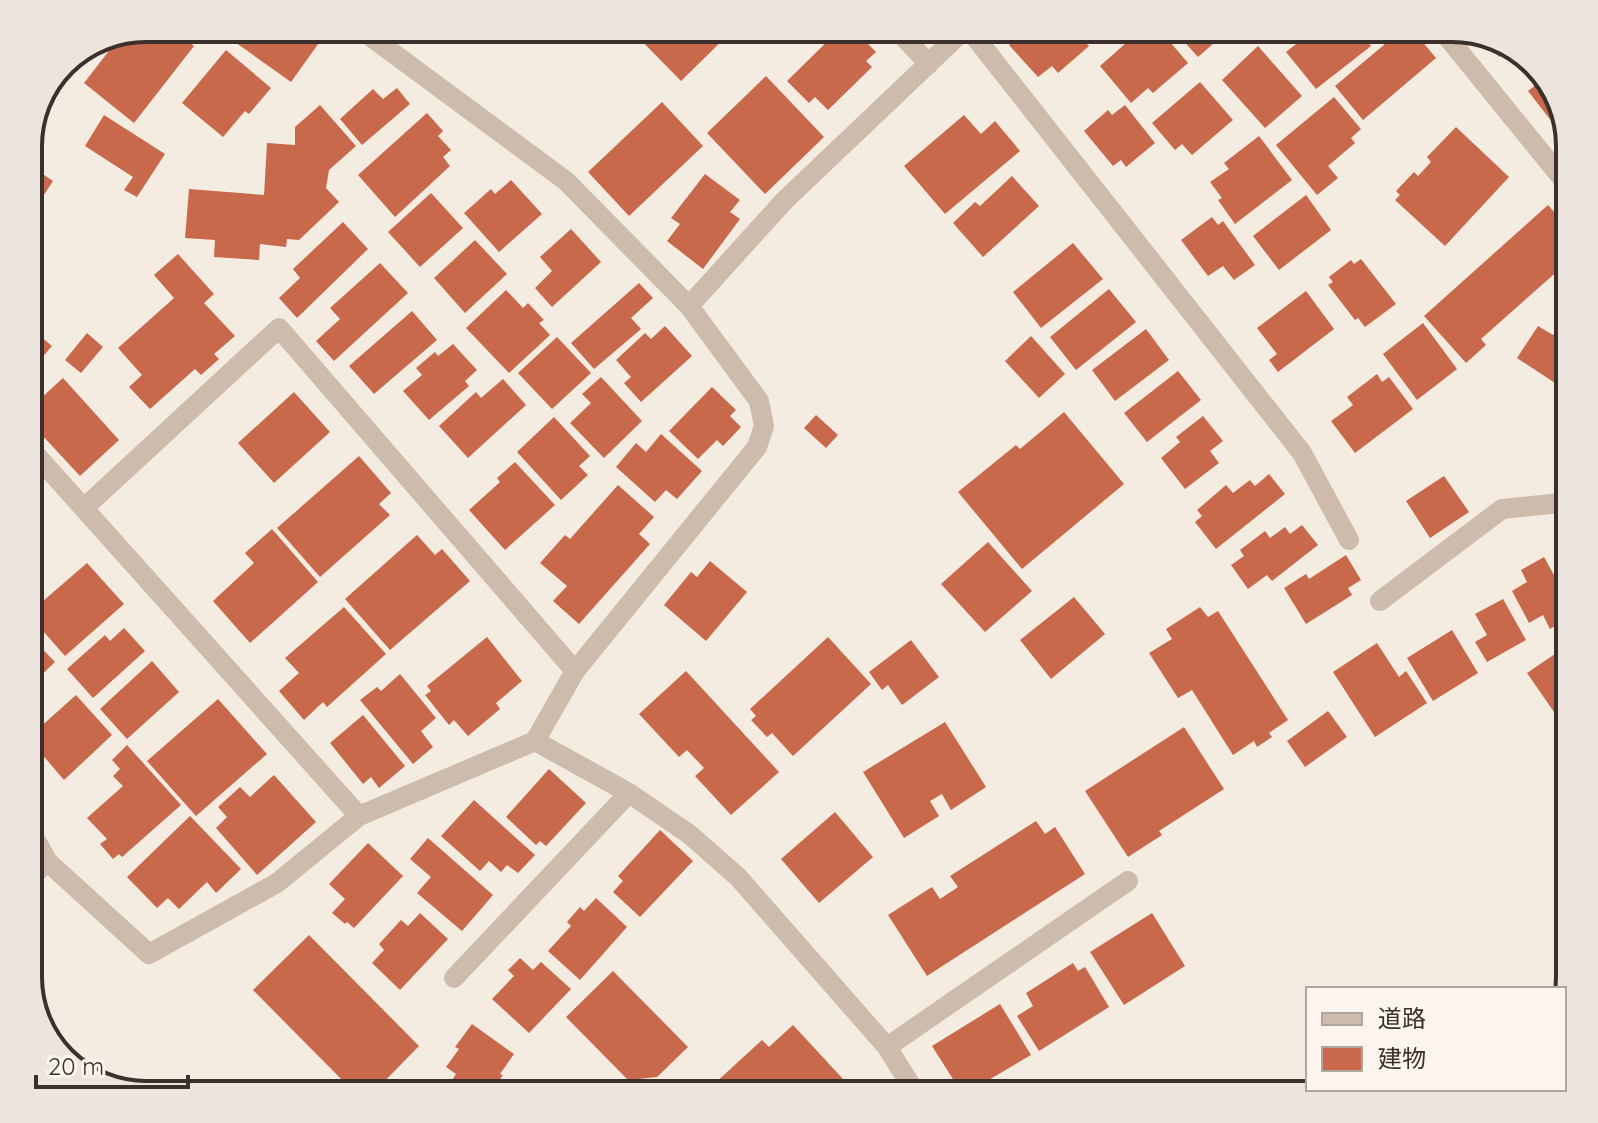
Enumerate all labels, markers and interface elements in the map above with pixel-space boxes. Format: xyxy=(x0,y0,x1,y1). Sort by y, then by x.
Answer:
legend xyxy=(1306,987,1566,1091)
text: 道路 xyxy=(1378,1003,1426,1033)
scale bar xyxy=(36,1039,188,1089)
text: 建物 xyxy=(1378,1043,1426,1073)
text: 20 m xyxy=(48,1051,104,1081)

